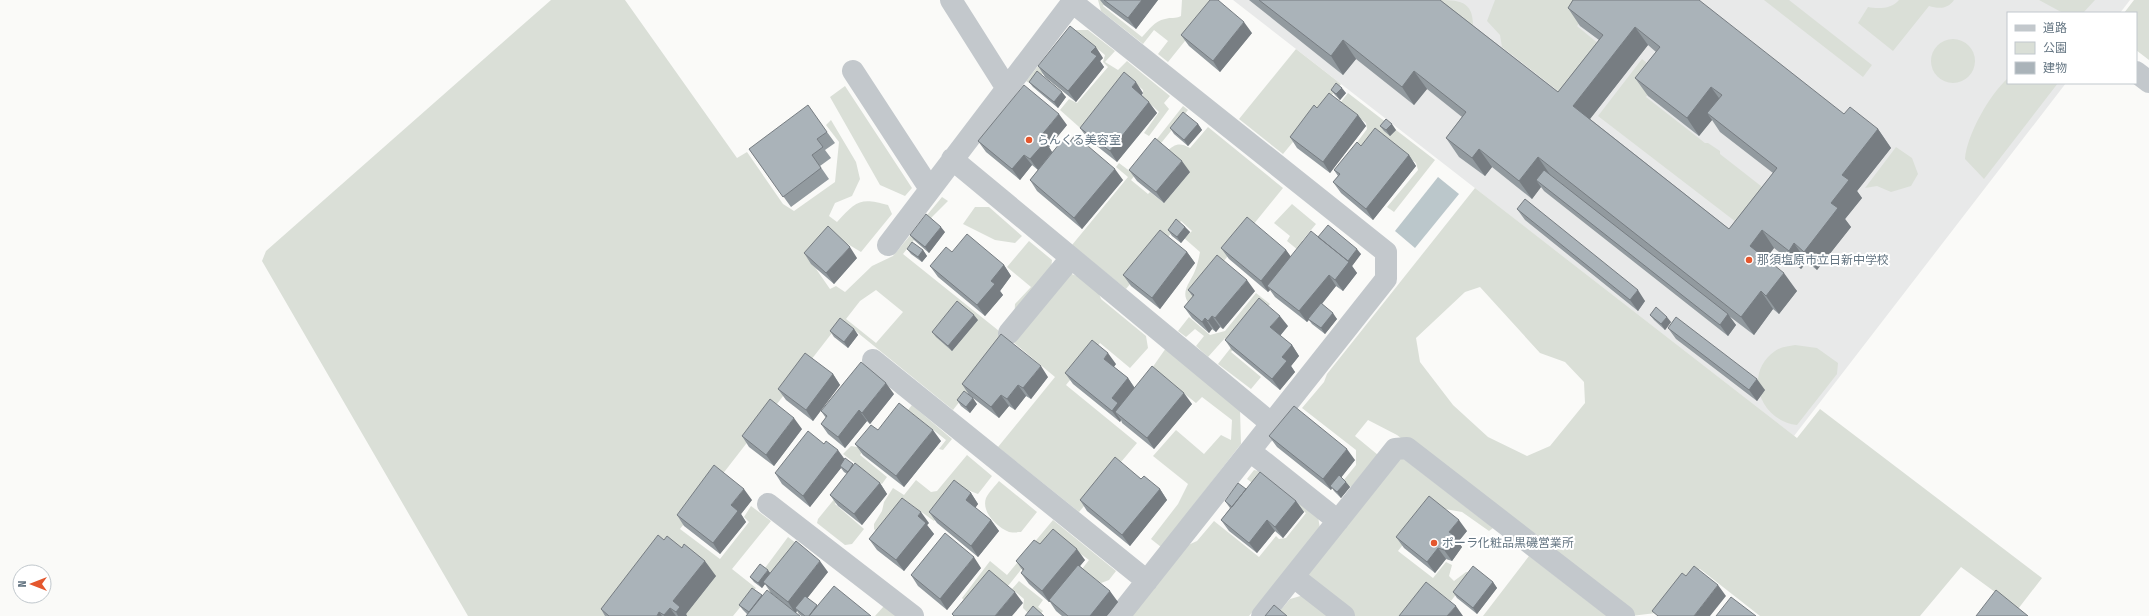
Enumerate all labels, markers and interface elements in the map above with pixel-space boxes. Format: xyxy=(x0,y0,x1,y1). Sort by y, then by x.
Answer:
legend xyxy=(2007,12,2137,84)
text: 道路 xyxy=(2043,21,2067,35)
text: 公園 xyxy=(2043,41,2067,55)
text: 建物 xyxy=(2043,61,2067,75)
place label: らんくる美容室 xyxy=(1037,133,1121,147)
marker: らんくる美容室 xyxy=(1024,135,1034,145)
place label: 那須塩原市立日新中学校 xyxy=(1757,253,1889,267)
marker: 那須塩原市立日新中学校 xyxy=(1744,255,1754,265)
place label: ポーラ化粧品黒磯営業所 xyxy=(1442,536,1574,550)
marker: ポーラ化粧品黒磯営業所 xyxy=(1429,538,1439,548)
north arrow xyxy=(12,564,52,604)
text: N xyxy=(16,581,29,587)

